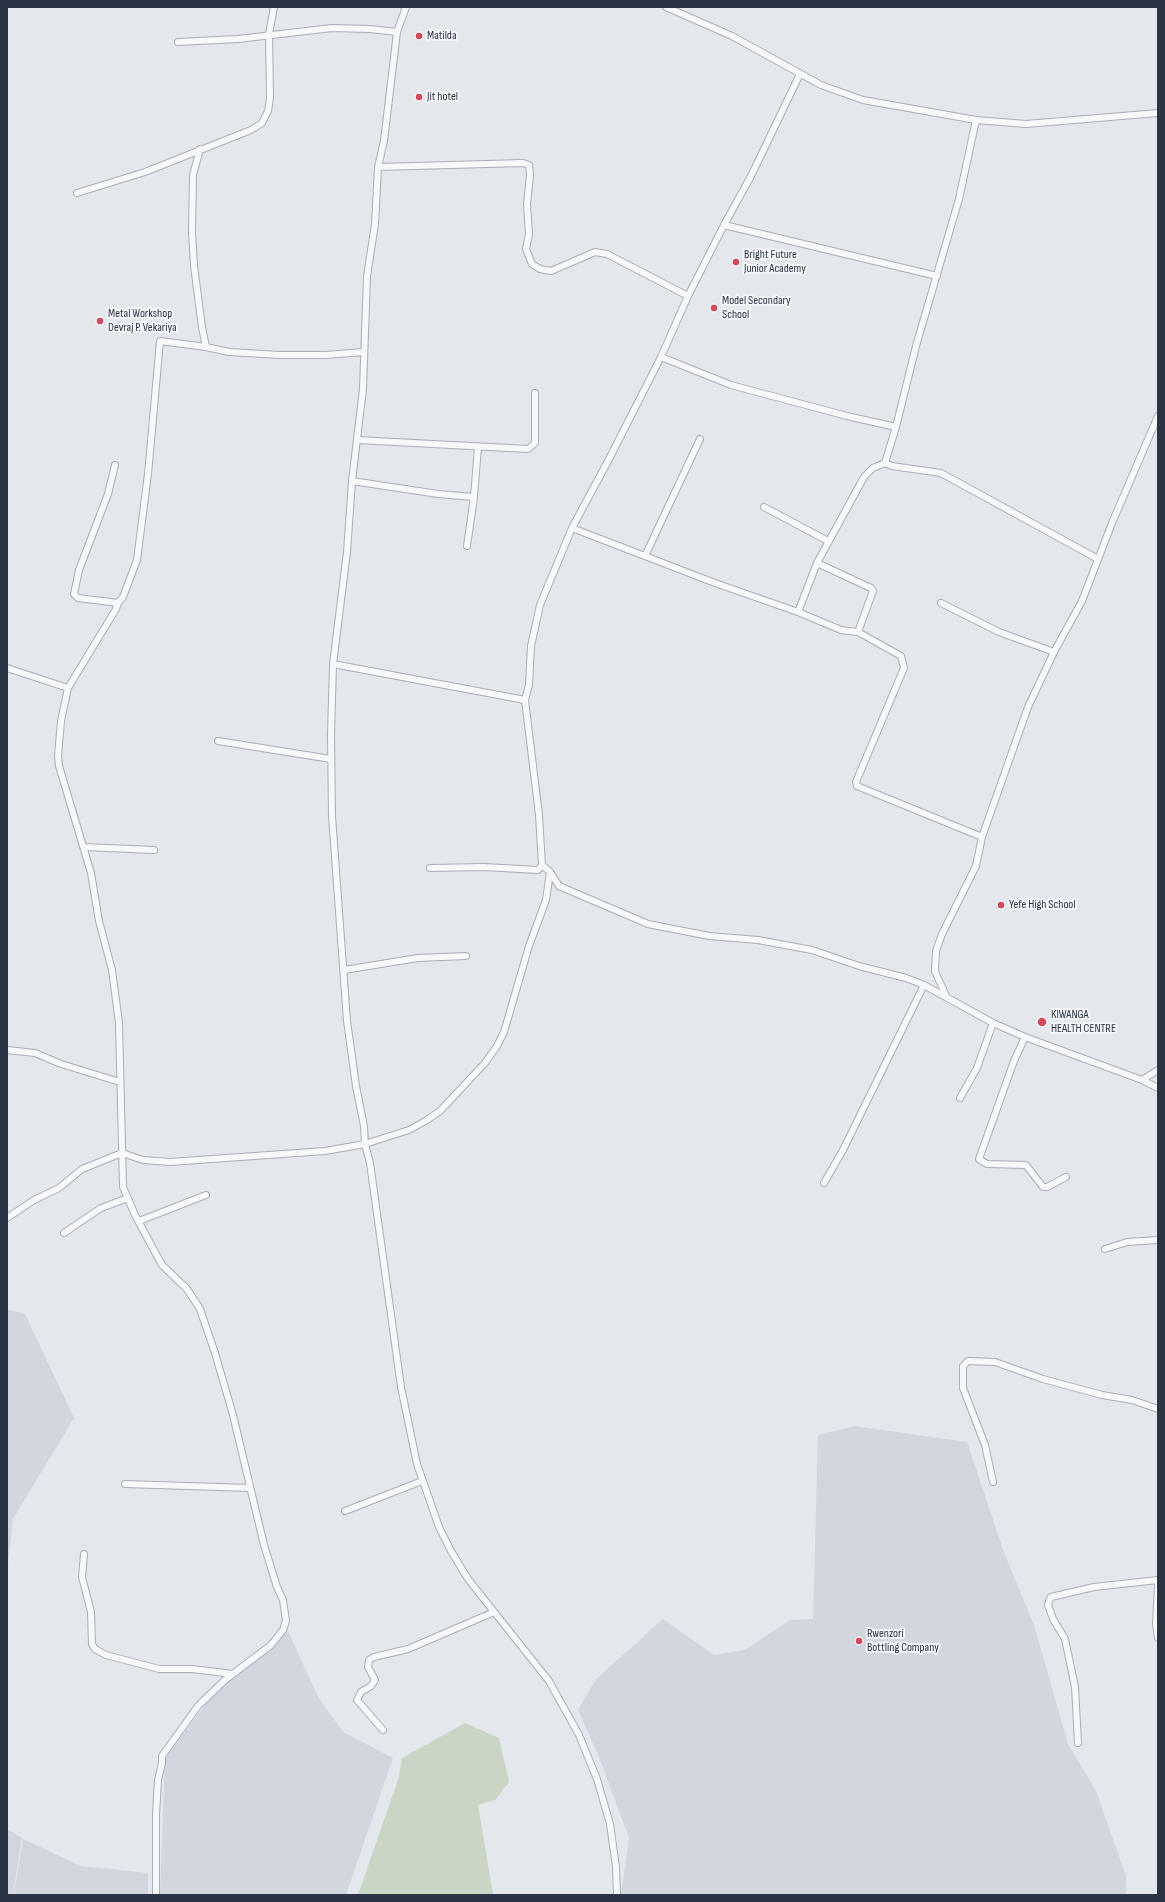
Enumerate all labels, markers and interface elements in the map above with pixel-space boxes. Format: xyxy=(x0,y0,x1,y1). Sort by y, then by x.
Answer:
place label: Matilda xyxy=(427,29,456,43)
marker: Matilda xyxy=(414,31,424,41)
place label: Jit hotel xyxy=(427,90,458,104)
marker: Jit hotel xyxy=(414,92,424,102)
place label: Bright Future Junior Academy xyxy=(744,248,806,276)
marker: Bright Future Junior Academy xyxy=(731,257,741,267)
place label: Model Secondary School xyxy=(722,294,791,322)
marker: Model Secondary School xyxy=(709,303,719,313)
place label: Metal Workshop Devraj P. Vekariya xyxy=(108,307,177,335)
marker: Metal Workshop Devraj P. Vekariya xyxy=(95,316,105,326)
place label: Yefe High School xyxy=(1009,898,1076,912)
marker: Yefe High School xyxy=(996,900,1006,910)
place label: KIWANGA HEALTH CENTRE xyxy=(1051,1008,1116,1036)
marker: KIWANGA HEALTH CENTRE xyxy=(1036,1016,1048,1028)
place label: Rwenzori Bottling Company xyxy=(867,1627,939,1655)
marker: Rwenzori Bottling Company xyxy=(854,1636,864,1646)

